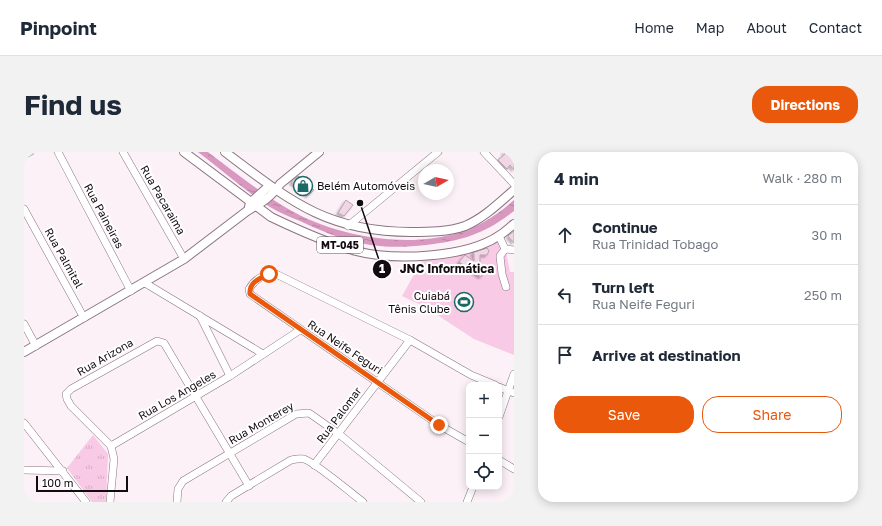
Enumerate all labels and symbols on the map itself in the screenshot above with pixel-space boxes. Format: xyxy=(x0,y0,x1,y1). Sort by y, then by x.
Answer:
street label: Rua Pacaraima xyxy=(138,163,188,237)
north arrow xyxy=(418,164,454,200)
shop icon: Belém Automóveis xyxy=(292,175,314,197)
place label: Belém Automóveis xyxy=(317,179,415,192)
street label: Rua Paineiras xyxy=(82,181,127,251)
street label: Rua Palmital xyxy=(43,226,86,290)
road number: MT-045 xyxy=(317,237,363,253)
callout: JNC Informática xyxy=(372,257,502,281)
text: 1 xyxy=(379,261,385,276)
text: JNC Informática xyxy=(400,261,494,276)
route start xyxy=(260,265,278,283)
place label: Cuiabá Tênis Clube xyxy=(388,289,450,315)
sports icon: Cuiabá Tênis Clube xyxy=(453,291,475,313)
street label: Rua Neife Feguri xyxy=(306,317,385,376)
street label: Rua Arizona xyxy=(74,335,135,378)
street label: Rua Los Angeles xyxy=(136,367,218,422)
street label: Rua Palomar xyxy=(313,384,364,445)
street label: Rua Monterey xyxy=(226,399,296,446)
route end xyxy=(430,416,448,434)
scale bar xyxy=(36,474,128,493)

